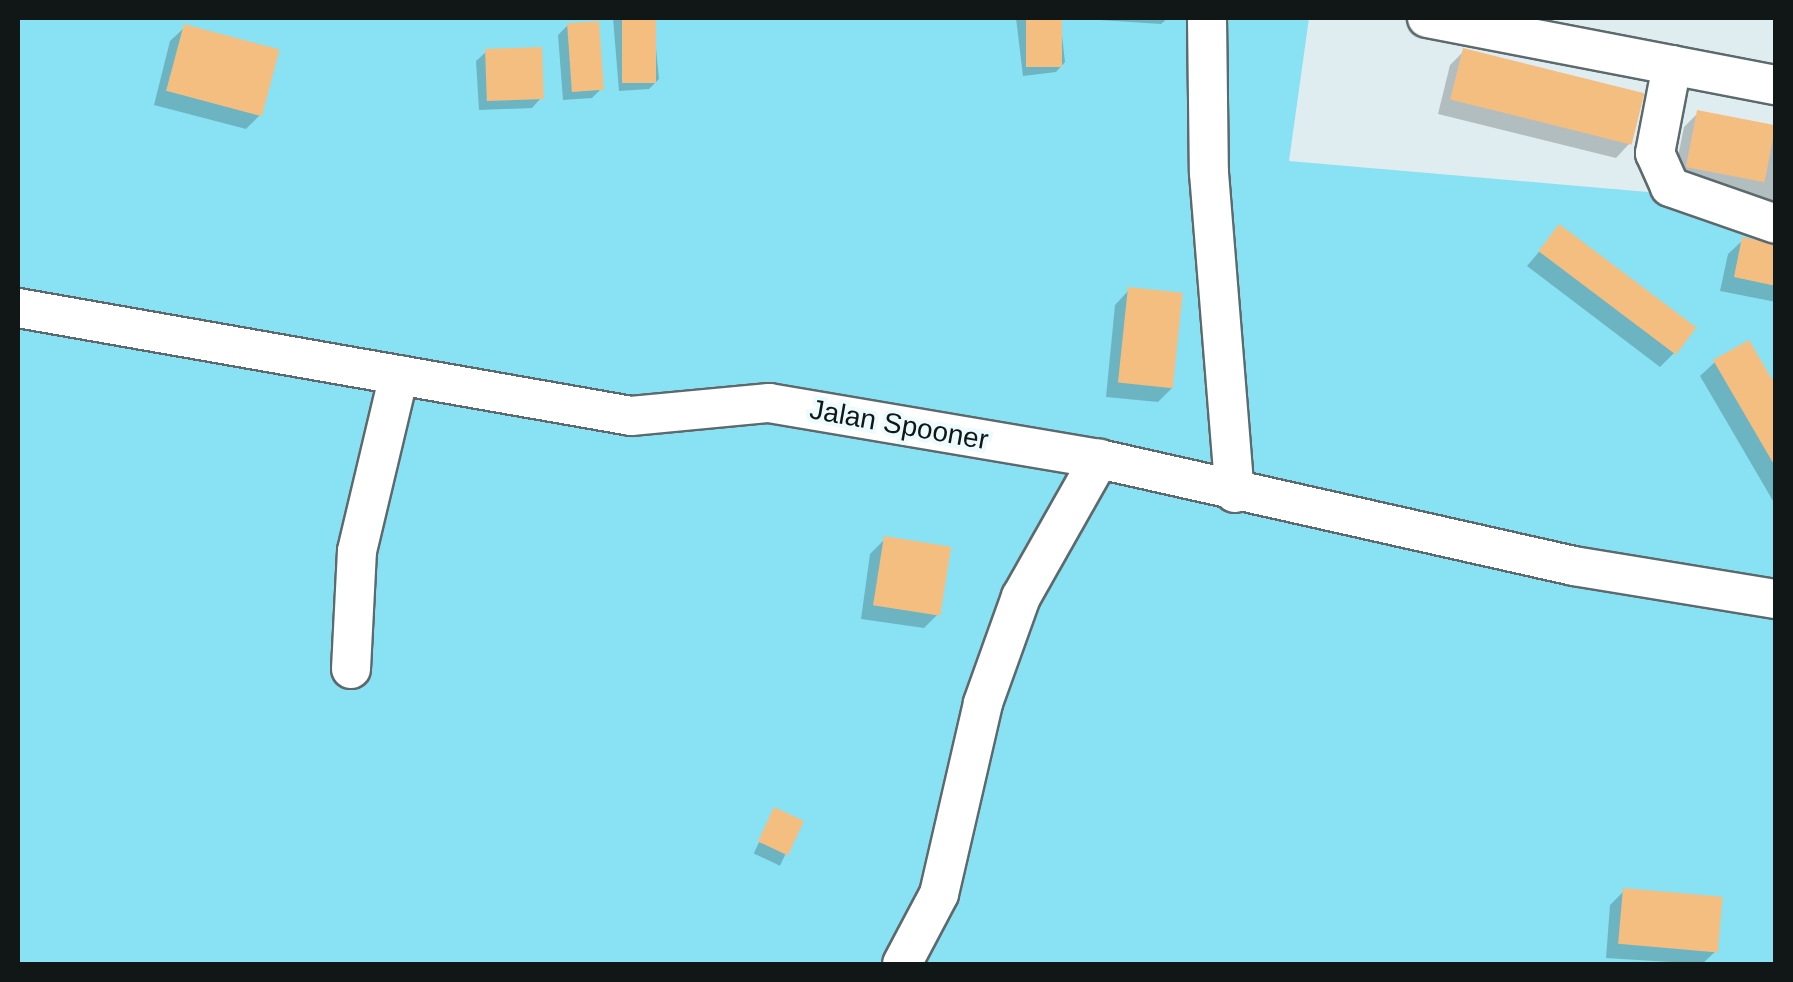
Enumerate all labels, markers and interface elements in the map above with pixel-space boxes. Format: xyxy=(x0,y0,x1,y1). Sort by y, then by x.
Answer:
street label: Jalan Spooner xyxy=(807,393,991,457)

